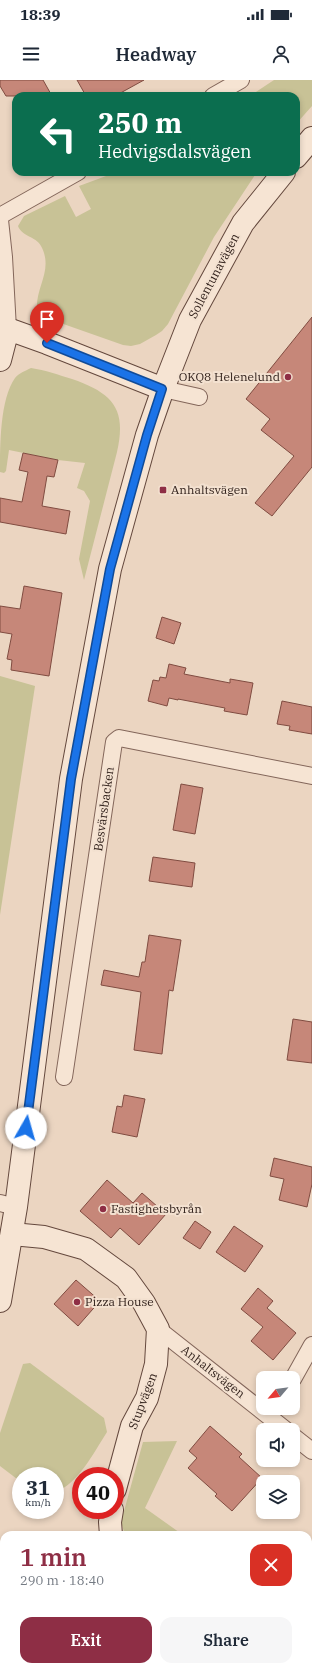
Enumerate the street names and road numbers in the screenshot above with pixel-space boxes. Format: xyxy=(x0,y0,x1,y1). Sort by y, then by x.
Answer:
street label: Sollentunavägen xyxy=(185,230,242,321)
street label: Besvärsbacken xyxy=(90,765,117,852)
street label: Anhaltsvägen xyxy=(178,1342,248,1401)
street label: Stupvägen xyxy=(125,1370,160,1431)

